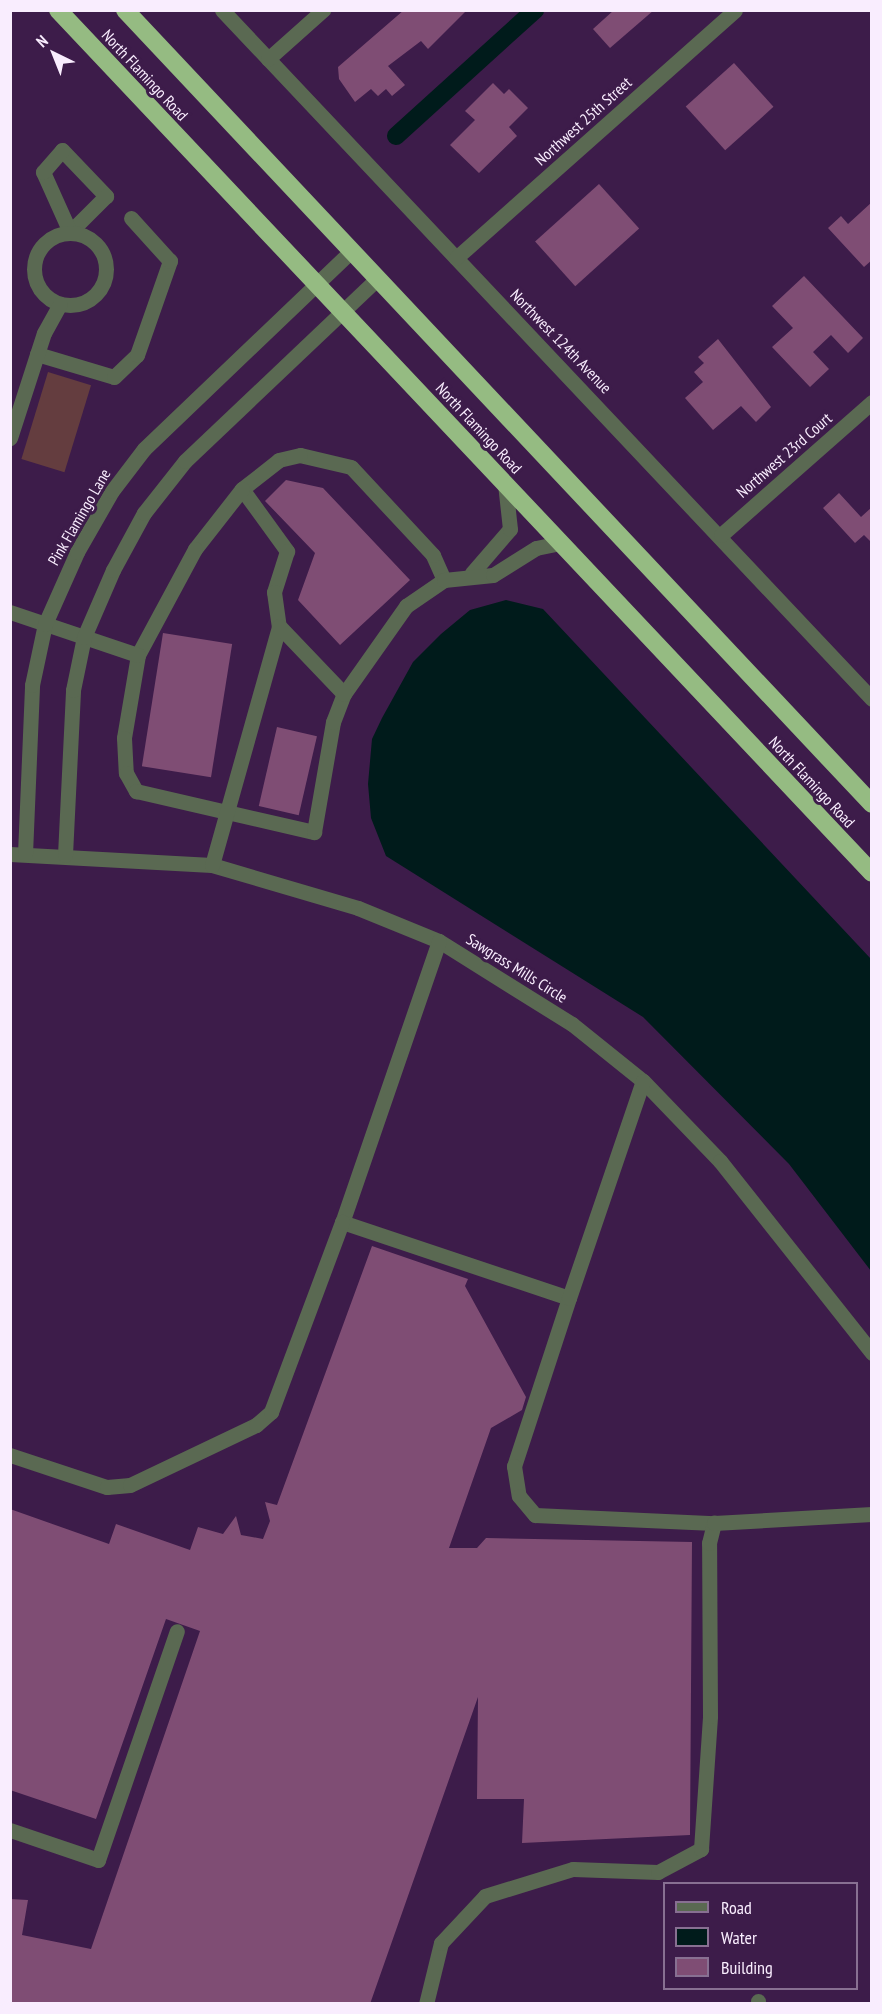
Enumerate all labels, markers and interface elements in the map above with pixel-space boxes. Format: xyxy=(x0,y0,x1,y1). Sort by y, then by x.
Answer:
north arrow xyxy=(24,24,84,84)
street label: North Flamingo Road xyxy=(98,26,192,124)
text: N xyxy=(32,31,52,51)
street label: Northwest 25th Street xyxy=(531,73,635,169)
street label: Northwest 124th Avenue xyxy=(506,285,616,397)
street label: North Flamingo Road xyxy=(432,379,526,477)
street label: Northwest 23rd Court xyxy=(732,408,836,502)
street label: Pink Flamingo Lane xyxy=(44,465,114,569)
street label: North Flamingo Road xyxy=(765,733,859,831)
street label: Sawgrass Mills Circle xyxy=(463,929,571,1007)
legend xyxy=(663,1882,858,1990)
text: Road xyxy=(721,1896,752,1919)
text: Water xyxy=(721,1926,757,1949)
text: Building xyxy=(721,1956,773,1979)

